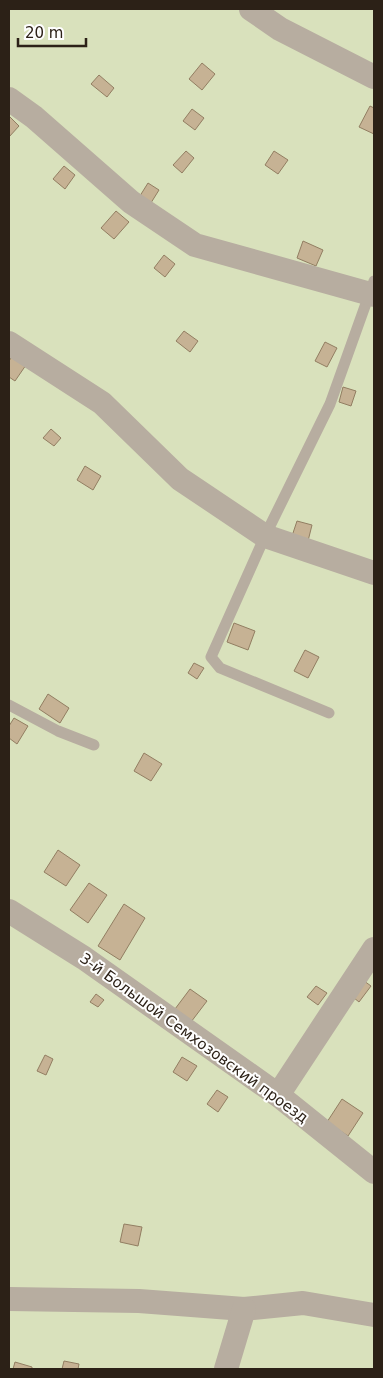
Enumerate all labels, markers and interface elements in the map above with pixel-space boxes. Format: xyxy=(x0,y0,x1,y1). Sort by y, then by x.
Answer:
scale bar xyxy=(18,15,85,47)
text: 20 m xyxy=(25,24,63,42)
street label: 3-й Большой Семхозовский проезд xyxy=(76,949,312,1127)

